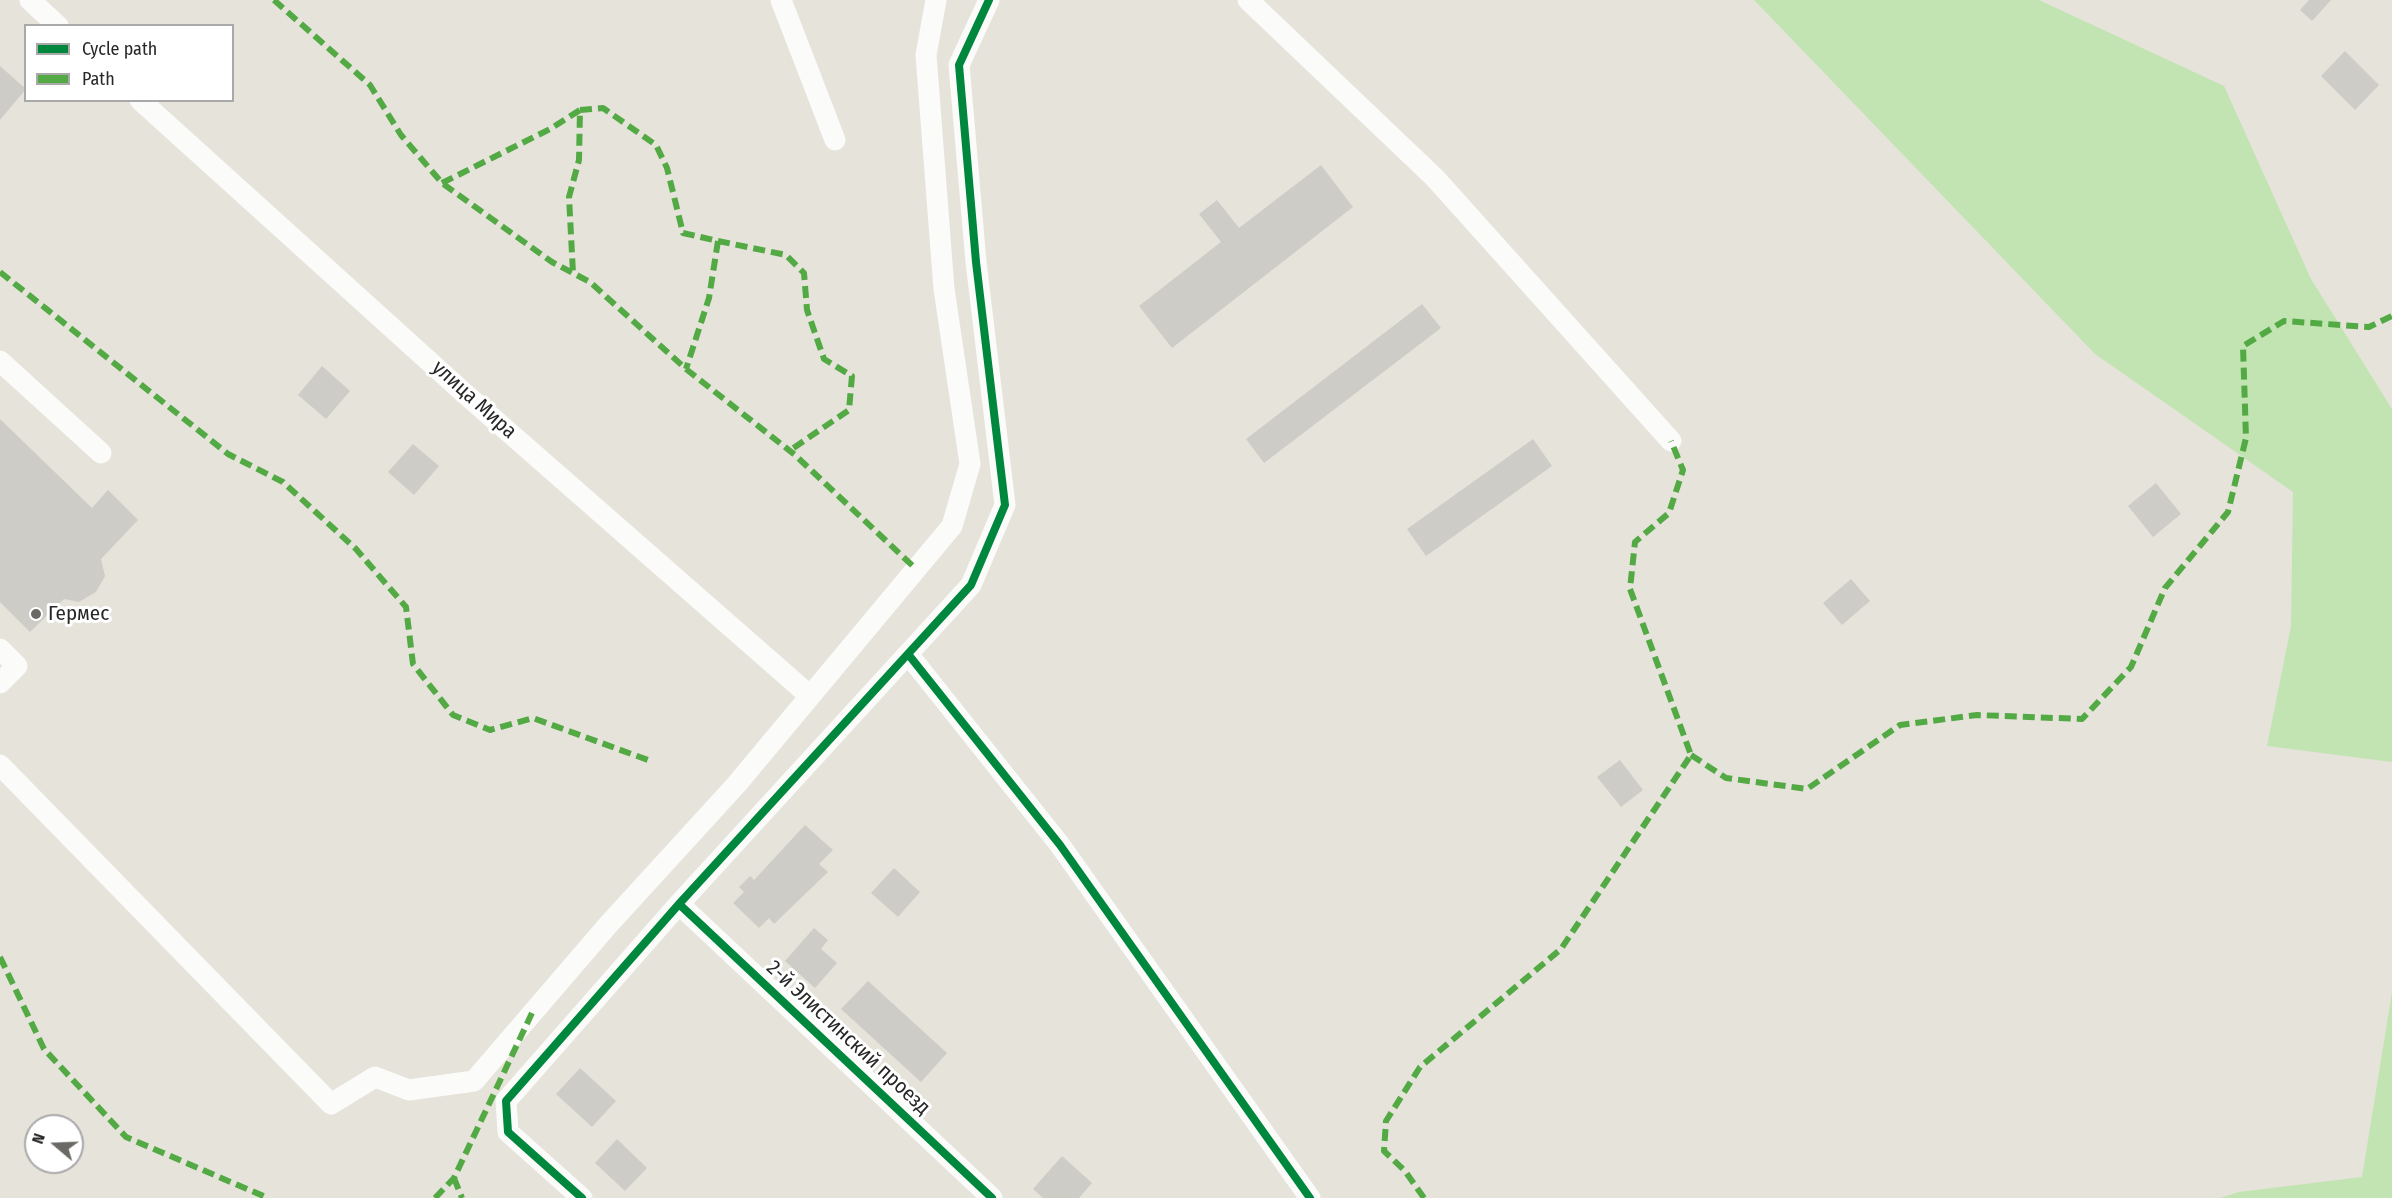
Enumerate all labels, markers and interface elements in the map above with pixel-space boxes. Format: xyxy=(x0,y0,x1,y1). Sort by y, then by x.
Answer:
legend xyxy=(24,24,234,102)
text: Cycle path xyxy=(82,38,157,60)
text: Path xyxy=(82,68,115,90)
street label: улица Мира xyxy=(427,356,521,444)
place label: Гермес xyxy=(48,601,109,627)
marker: Гермес xyxy=(29,607,43,621)
street label: 2-й Элистинский проезд xyxy=(761,956,935,1120)
north arrow xyxy=(24,1114,84,1174)
text: N xyxy=(28,1131,49,1146)

